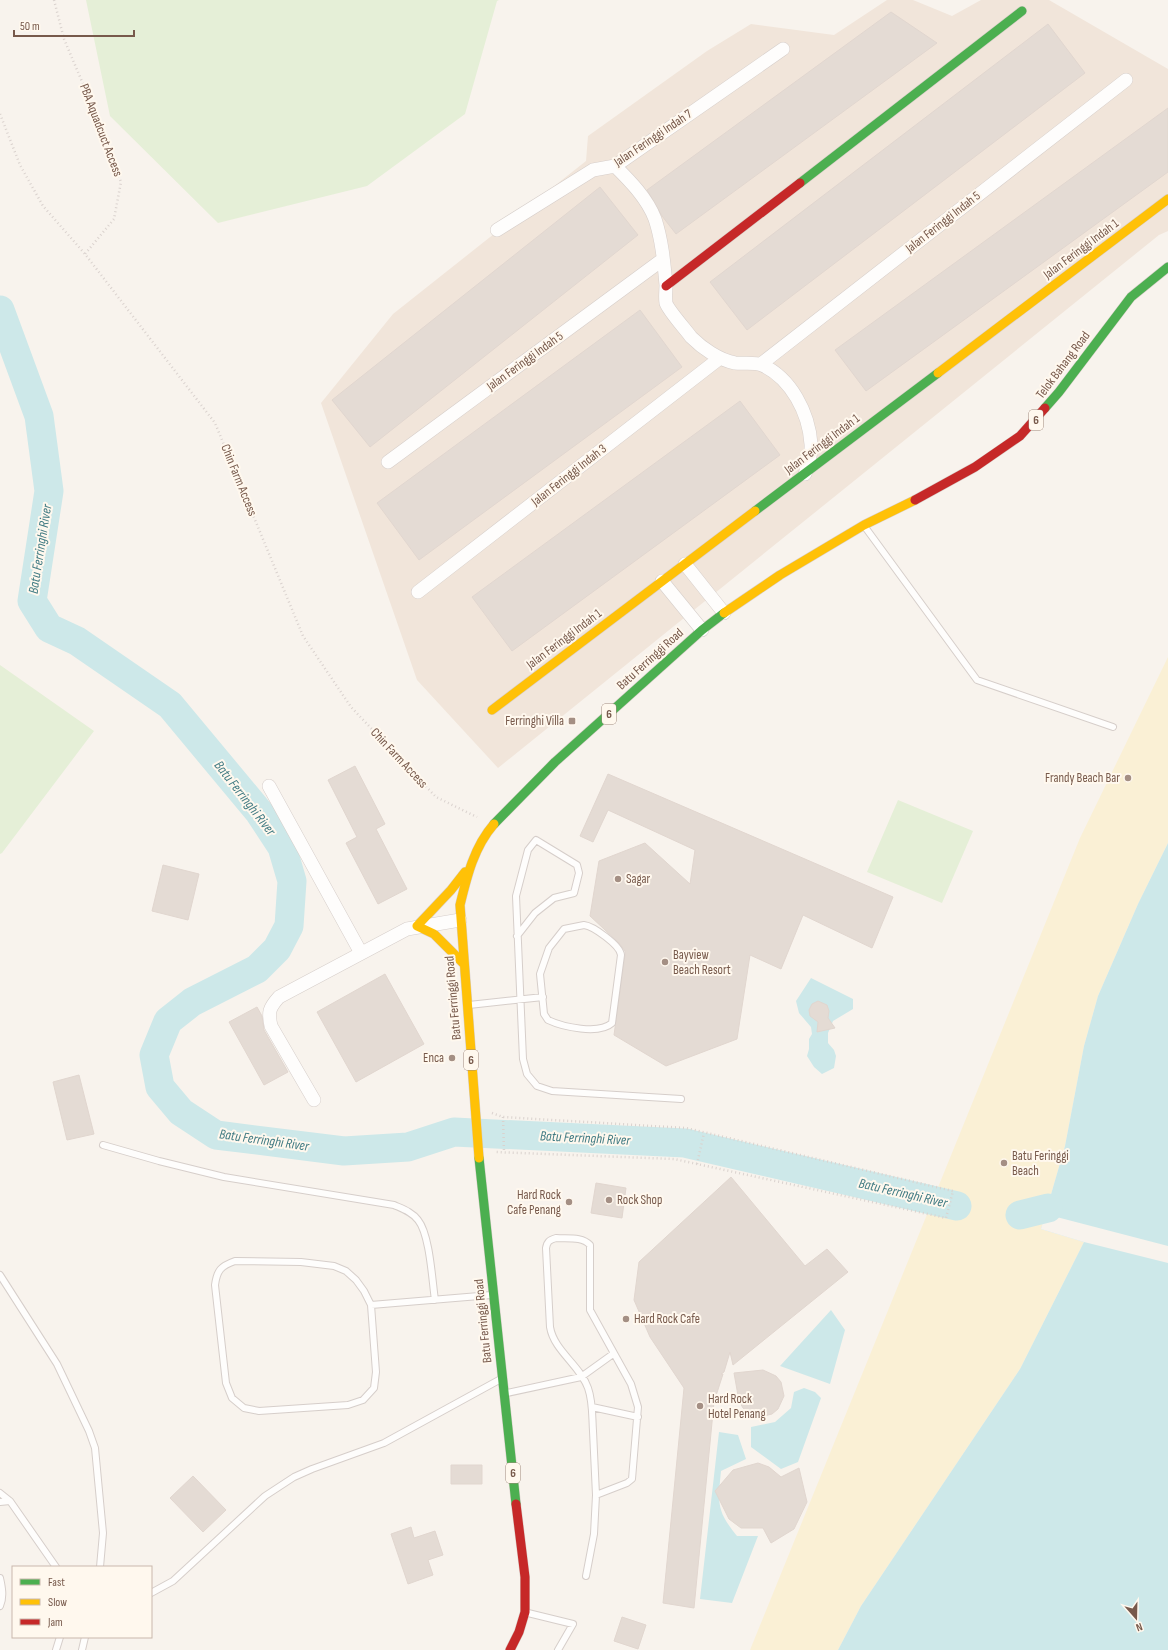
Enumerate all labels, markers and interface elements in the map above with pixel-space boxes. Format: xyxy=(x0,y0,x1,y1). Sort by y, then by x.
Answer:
scale bar xyxy=(14,12,134,38)
text: 50 m xyxy=(20,19,40,34)
street label: PBA Aquadcuct Access xyxy=(76,81,126,179)
street label: Jalan Feringgi Indah 7 xyxy=(610,106,696,171)
street label: Jalan Feringgi Indah 5 xyxy=(902,188,984,257)
street label: Jalan Feringgi Indah 1 xyxy=(1039,215,1122,283)
street label: Jalan Feringgi Indah 5 xyxy=(483,328,566,395)
street label: Telok Bahang Road xyxy=(1032,328,1094,402)
street label: Jalan Feringgi Indah 1 xyxy=(780,410,863,478)
road number: 6 xyxy=(1029,410,1043,430)
street label: Jalan Feringgi Indah 3 xyxy=(527,441,610,510)
street label: Chin Farm Access xyxy=(217,442,261,519)
water label: Batu Ferringhi River xyxy=(25,502,56,595)
street label: Jalan Feringgi Indah 1 xyxy=(522,605,605,673)
street label: Batu Ferringgi Road xyxy=(613,625,687,693)
road number: 6 xyxy=(602,704,616,724)
place label: Ferringhi Villa xyxy=(505,713,564,729)
marker: Ferringhi Villa xyxy=(567,716,577,726)
street label: Chin Farm Access xyxy=(367,725,431,792)
water label: Batu Ferringhi River xyxy=(210,757,280,840)
place label: Frandy Beach Bar xyxy=(1045,770,1120,786)
marker: Frandy Beach Bar xyxy=(1123,773,1133,783)
place label: Sagar xyxy=(626,871,651,887)
marker: Sagar xyxy=(613,874,623,884)
place label: Bayview Beach Resort xyxy=(673,947,731,978)
street label: Batu Ferringgi Road xyxy=(441,955,465,1041)
marker: Bayview Beach Resort xyxy=(660,957,670,967)
place label: Enca xyxy=(423,1050,444,1066)
road number: 6 xyxy=(464,1050,478,1070)
marker: Enca xyxy=(447,1053,457,1063)
water label: Batu Ferringhi River xyxy=(218,1125,311,1155)
water label: Batu Ferringhi River xyxy=(539,1127,632,1149)
place label: Batu Feringgi Beach xyxy=(1012,1148,1069,1179)
marker: Batu Feringgi Beach xyxy=(999,1158,1009,1168)
water label: Batu Ferringhi River xyxy=(857,1175,950,1212)
place label: Hard Rock Cafe Penang xyxy=(507,1187,561,1218)
place label: Rock Shop xyxy=(617,1192,662,1208)
marker: Rock Shop xyxy=(604,1195,614,1205)
marker: Hard Rock Cafe Penang xyxy=(564,1197,574,1207)
street label: Batu Ferringgi Road xyxy=(471,1278,495,1364)
place label: Hard Rock Cafe xyxy=(634,1311,700,1327)
marker: Hard Rock Cafe xyxy=(621,1314,631,1324)
place label: Hard Rock Hotel Penang xyxy=(708,1391,766,1422)
marker: Hard Rock Hotel Penang xyxy=(695,1401,705,1411)
road number: 6 xyxy=(506,1463,520,1483)
legend xyxy=(12,1566,152,1638)
text: Fast xyxy=(48,1575,65,1590)
text: Slow xyxy=(48,1595,67,1610)
north arrow xyxy=(1116,1598,1156,1638)
text: Jam xyxy=(47,1615,63,1630)
text: N xyxy=(1134,1620,1144,1634)

